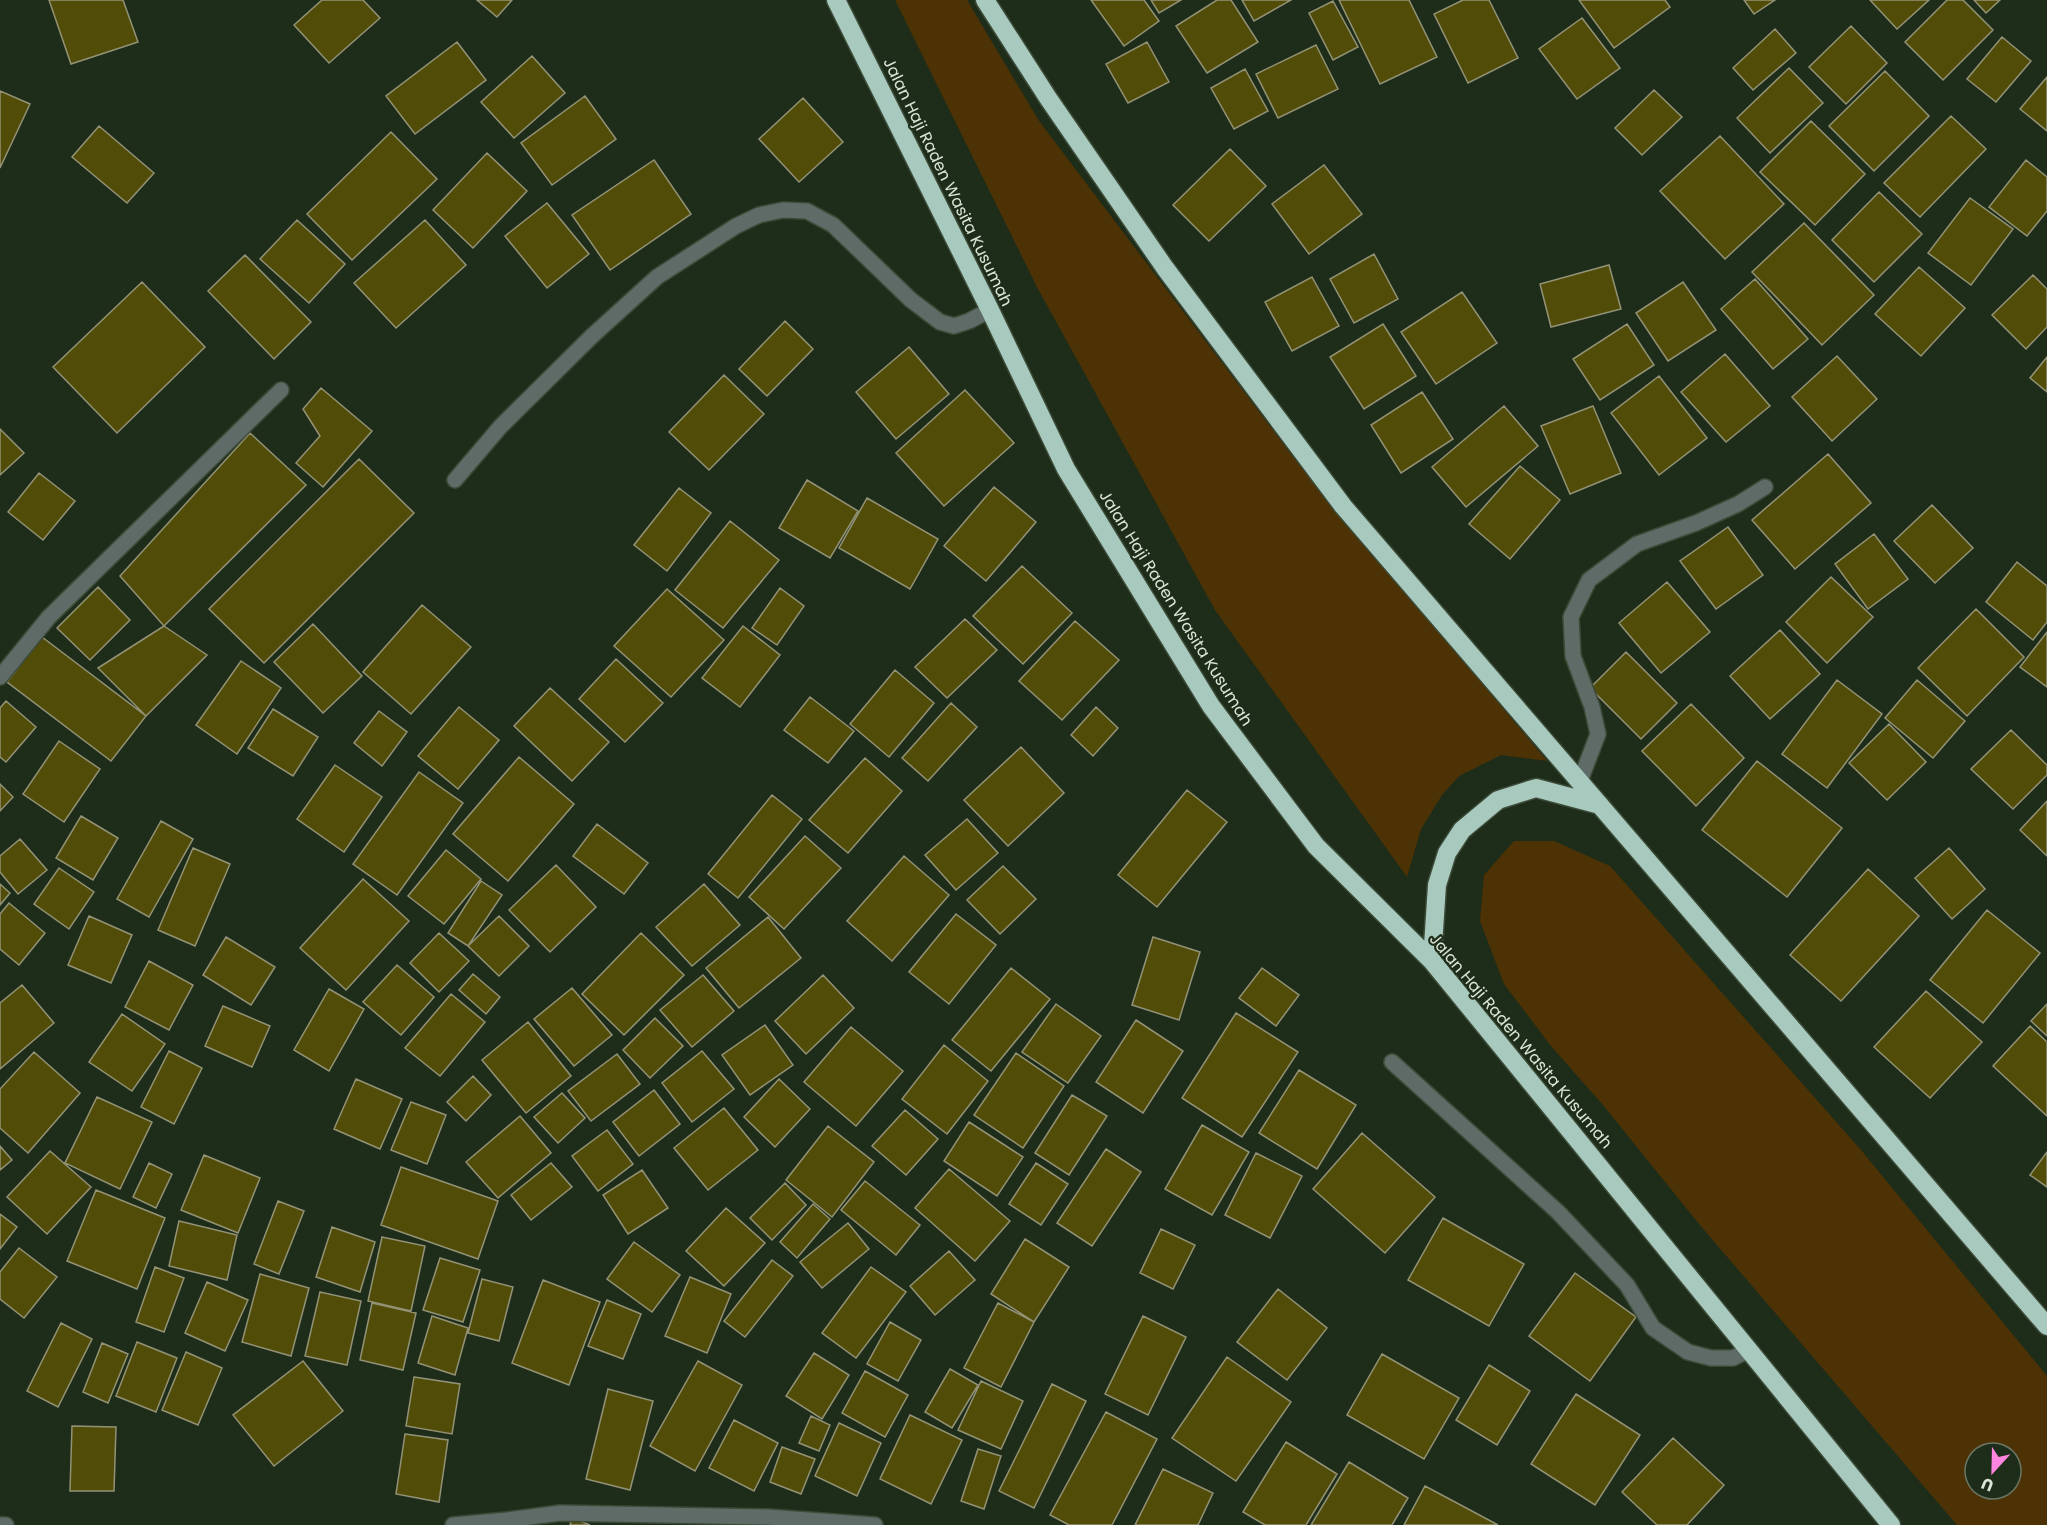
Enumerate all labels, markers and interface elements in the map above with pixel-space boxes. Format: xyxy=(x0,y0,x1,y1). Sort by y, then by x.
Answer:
street label: Jalan Haji Raden Wasita Kusumah xyxy=(878,54,1018,310)
street label: Jalan Haji Raden Wasita Kusumah xyxy=(1094,486,1258,730)
street label: Jalan Haji Raden Wasita Kusumah xyxy=(1424,929,1618,1153)
north arrow xyxy=(1963,1441,2023,1501)
text: U xyxy=(1978,1472,1997,1497)

